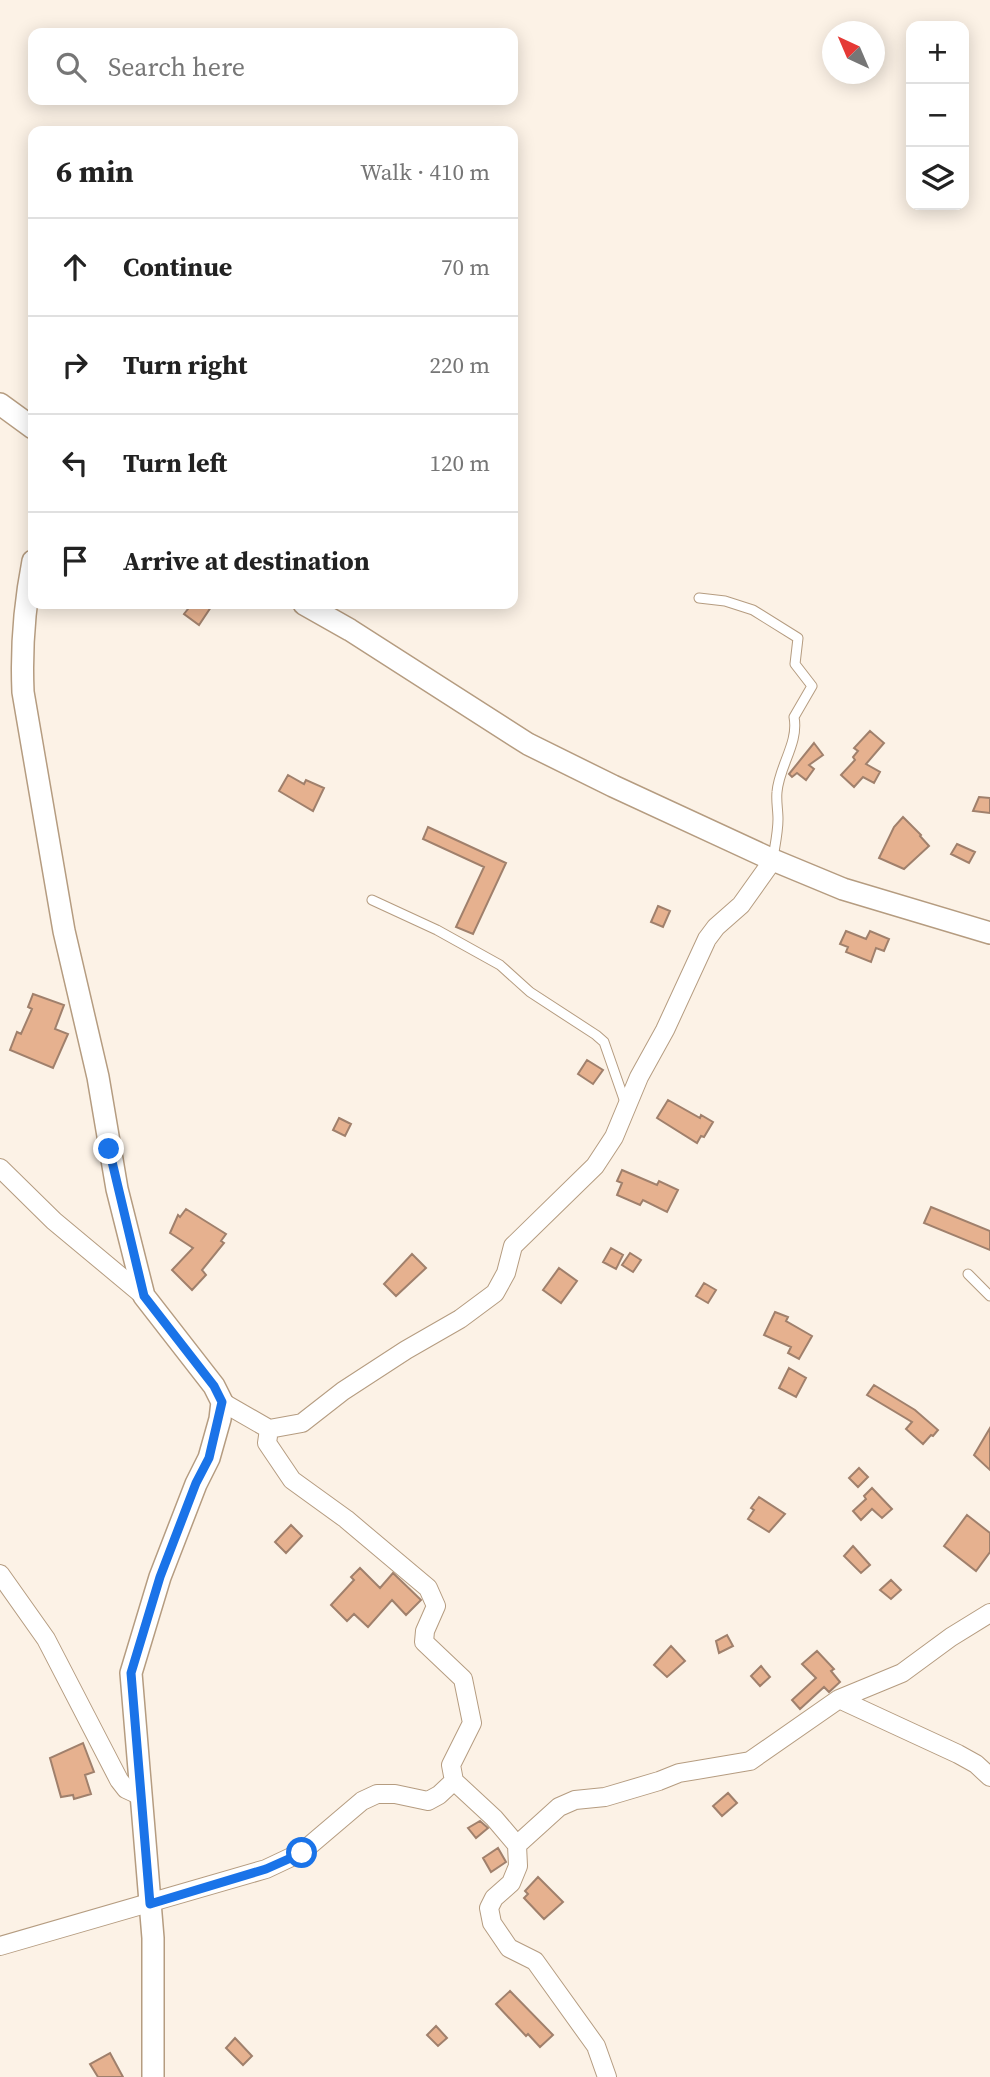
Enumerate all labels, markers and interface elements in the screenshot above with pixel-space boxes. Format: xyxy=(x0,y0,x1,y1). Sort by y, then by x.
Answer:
north arrow xyxy=(822,21,885,84)
map controls xyxy=(906,21,969,210)
button: + xyxy=(906,21,969,84)
search box xyxy=(28,28,518,105)
icon: search xyxy=(52,48,90,86)
text: Search here xyxy=(108,49,245,85)
button: − xyxy=(906,84,969,147)
button: layers xyxy=(906,147,969,210)
text: 6 min xyxy=(56,151,134,192)
text: Walk · 410 m xyxy=(360,156,490,188)
icon: ahead xyxy=(56,248,94,286)
text: Continue xyxy=(123,249,232,285)
text: 70 m xyxy=(441,251,490,283)
icon: right xyxy=(56,346,94,384)
text: Turn right xyxy=(123,347,247,383)
text: 220 m xyxy=(429,349,490,381)
icon: left xyxy=(56,444,94,482)
text: Turn left xyxy=(123,445,227,481)
text: 120 m xyxy=(429,447,490,479)
icon: arrive xyxy=(56,542,94,580)
text: Arrive at destination xyxy=(123,543,370,579)
route end xyxy=(93,1133,124,1164)
route start xyxy=(286,1837,317,1868)

